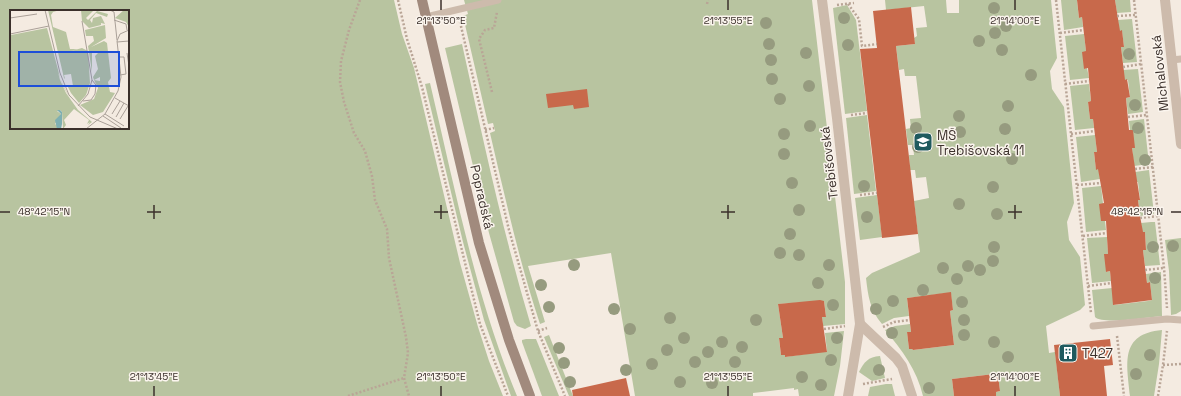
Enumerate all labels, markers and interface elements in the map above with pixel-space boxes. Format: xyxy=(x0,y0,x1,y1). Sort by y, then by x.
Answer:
inset map xyxy=(10,10,129,129)
text: 21°13'50"E xyxy=(416,14,466,27)
text: 21°13'55"E xyxy=(704,14,753,27)
text: 21°14'00"E xyxy=(990,14,1040,27)
street label: Michalovská xyxy=(1147,34,1172,112)
street label: Trebišovská xyxy=(816,125,842,200)
place label: MŠ Trebišovská 11 xyxy=(937,127,1024,159)
school or university icon: MŠ Trebišovská 11 xyxy=(912,131,934,153)
street label: Popradská xyxy=(466,163,498,231)
text: 48°42'15"N xyxy=(18,205,70,218)
text: 48°42'15"N xyxy=(1111,205,1163,218)
building icon: T427 xyxy=(1057,342,1079,364)
place label: T427 xyxy=(1082,345,1113,362)
text: 21°13'45"E xyxy=(130,370,179,383)
text: 21°13'50"E xyxy=(416,370,466,383)
text: 21°13'55"E xyxy=(704,370,753,383)
text: 21°14'00"E xyxy=(990,370,1040,383)

